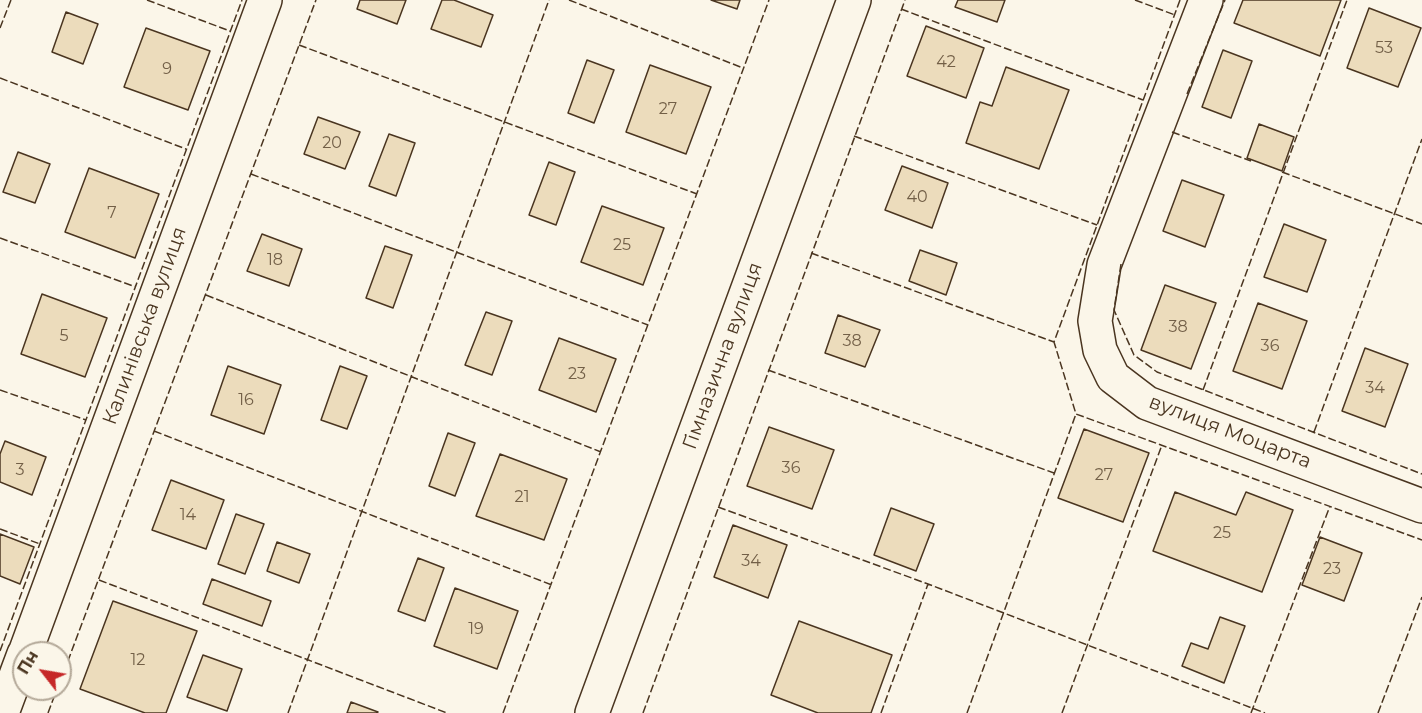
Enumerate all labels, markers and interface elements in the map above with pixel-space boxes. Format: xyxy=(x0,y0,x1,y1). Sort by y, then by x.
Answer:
house number: 53 xyxy=(1375,38,1393,58)
house number: 42 xyxy=(936,52,956,72)
house number: 9 xyxy=(162,59,172,79)
house number: 27 xyxy=(659,99,677,119)
house number: 20 xyxy=(322,133,342,153)
house number: 40 xyxy=(906,187,928,207)
house number: 7 xyxy=(107,203,117,223)
street label: Калинівська вулиця xyxy=(98,224,192,428)
house number: 25 xyxy=(613,235,631,255)
house number: 18 xyxy=(267,250,283,270)
street label: Гімназична вулиця xyxy=(678,259,768,453)
house number: 38 xyxy=(1168,317,1188,337)
house number: 5 xyxy=(59,326,69,346)
house number: 38 xyxy=(842,331,862,351)
house number: 36 xyxy=(1261,336,1279,356)
house number: 23 xyxy=(568,364,586,384)
house number: 34 xyxy=(1365,378,1385,398)
house number: 16 xyxy=(238,390,254,410)
street label: вулиця Моцарта xyxy=(1145,390,1315,474)
house number: 36 xyxy=(782,458,800,478)
house number: 3 xyxy=(15,460,25,480)
house number: 27 xyxy=(1095,465,1113,485)
house number: 21 xyxy=(515,487,529,507)
house number: 14 xyxy=(180,505,196,525)
house number: 25 xyxy=(1213,523,1231,543)
house number: 34 xyxy=(741,551,761,571)
house number: 23 xyxy=(1323,559,1341,579)
house number: 19 xyxy=(468,619,484,639)
north arrow xyxy=(12,641,72,701)
text: Пн xyxy=(14,647,42,678)
house number: 12 xyxy=(131,650,145,670)

